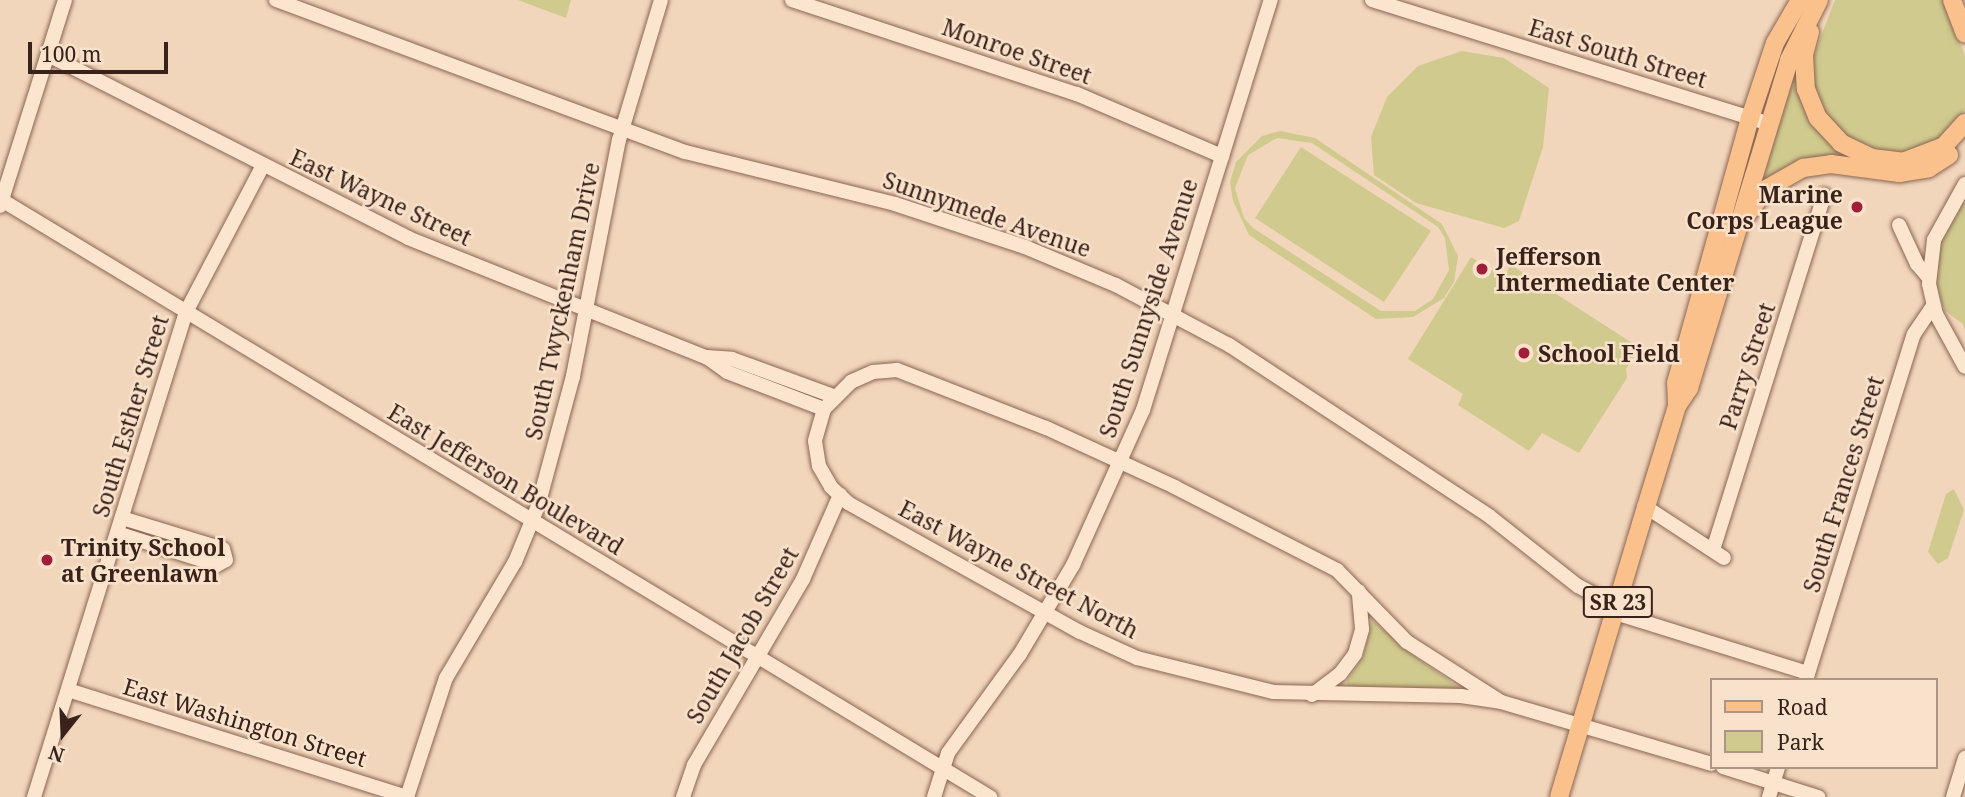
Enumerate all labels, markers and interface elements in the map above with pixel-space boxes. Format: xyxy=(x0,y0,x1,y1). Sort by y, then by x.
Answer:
street label: Monroe Street xyxy=(939,13,1095,89)
street label: East South Street xyxy=(1526,13,1710,93)
scale bar xyxy=(32,28,172,72)
text: 100 m xyxy=(41,40,102,68)
street label: East Wayne Street xyxy=(286,143,476,251)
street label: South Twyckenham Drive xyxy=(519,160,605,442)
street label: Sunnymede Avenue xyxy=(879,165,1095,263)
street label: South Sunnyside Avenue xyxy=(1093,175,1203,441)
place label: Marine Corps League xyxy=(1686,180,1843,234)
marker: Marine Corps League xyxy=(1849,199,1865,215)
place label: Jefferson Intermediate Center xyxy=(1496,242,1735,296)
marker: Jefferson Intermediate Center xyxy=(1474,261,1490,277)
street label: Parry Street xyxy=(1714,299,1780,433)
street label: South Esther Street xyxy=(86,312,174,520)
place label: School Field xyxy=(1538,339,1680,367)
marker: School Field xyxy=(1516,345,1532,361)
street label: South Frances Street xyxy=(1797,372,1889,596)
street label: East Jefferson Boulevard xyxy=(383,398,629,560)
street label: East Wayne Street North xyxy=(895,494,1143,644)
place label: Trinity School at Greenlawn xyxy=(61,533,225,587)
street label: South Jacob Street xyxy=(680,542,804,728)
marker: Trinity School at Greenlawn xyxy=(39,552,55,568)
road number: SR 23 xyxy=(1581,584,1655,620)
street label: East Washington Street xyxy=(120,672,370,772)
legend xyxy=(1710,678,1937,769)
text: Road xyxy=(1777,693,1828,721)
north arrow xyxy=(28,699,98,769)
text: Park xyxy=(1777,728,1824,756)
text: N xyxy=(45,739,68,769)

